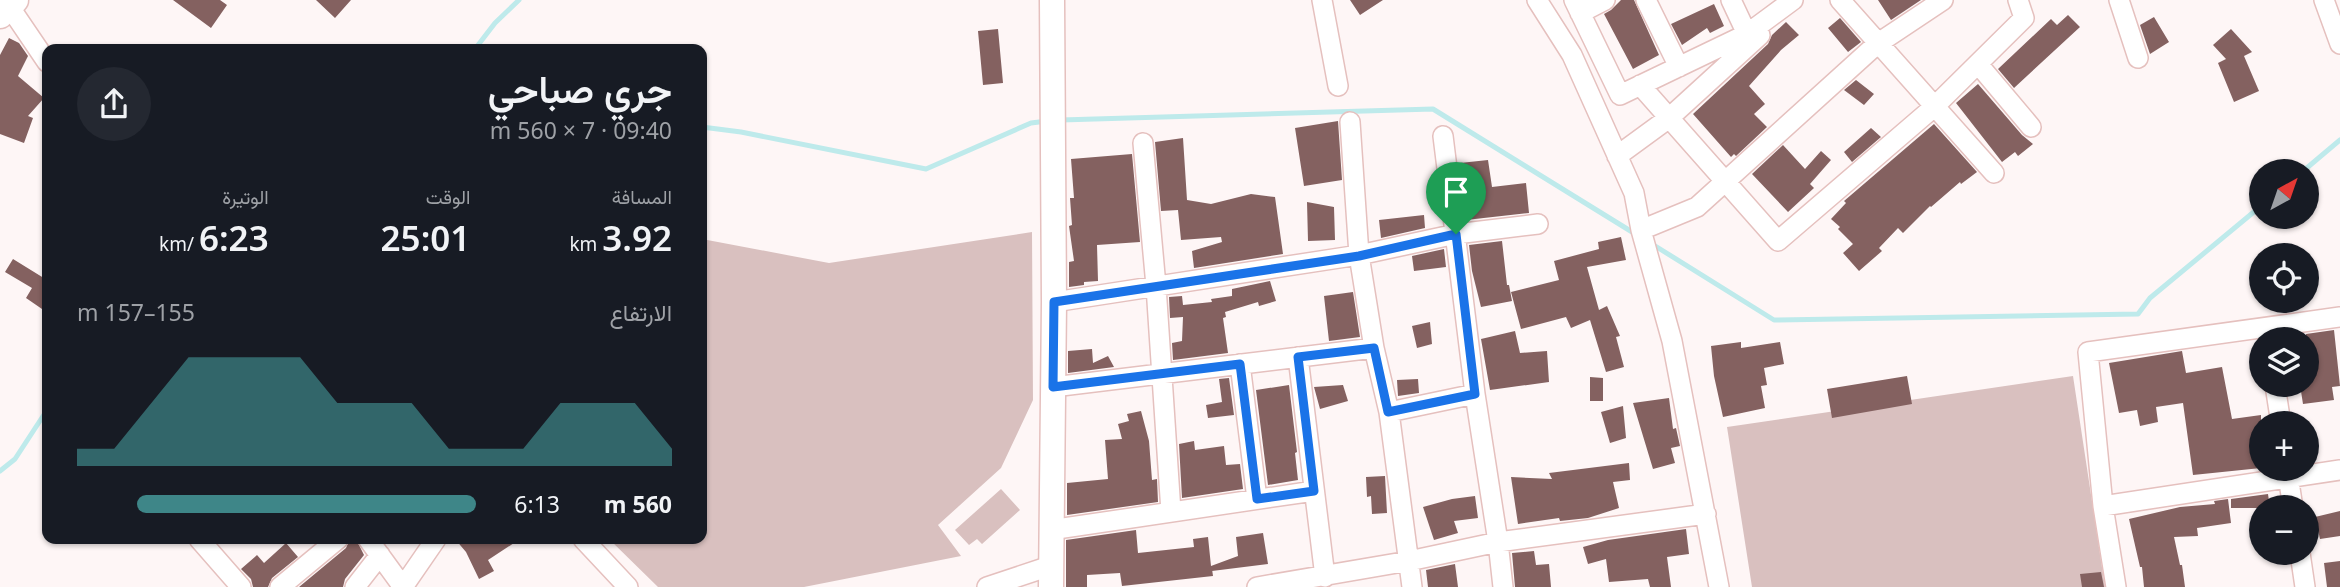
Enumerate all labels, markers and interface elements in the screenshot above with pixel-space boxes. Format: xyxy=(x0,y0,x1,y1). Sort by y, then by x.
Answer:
text: جري صباحي xyxy=(488,62,672,114)
button: share xyxy=(77,67,151,141)
text: 09:40 · 7 × 560 m xyxy=(490,114,672,146)
north arrow xyxy=(2249,159,2319,229)
map controls xyxy=(2249,159,2319,565)
pin xyxy=(1426,162,1486,234)
icon: arrive xyxy=(1437,173,1475,211)
text: الوتيرة xyxy=(222,184,269,210)
text: الوقت xyxy=(426,184,470,210)
text: المسافة xyxy=(612,184,672,210)
text: 6:23 xyxy=(199,214,269,261)
text: 25:01 xyxy=(381,214,470,261)
text: 3.92 xyxy=(602,214,672,261)
text: /km xyxy=(159,231,199,257)
text: km xyxy=(569,231,602,257)
button: locate xyxy=(2249,243,2319,313)
text: 155–157 m xyxy=(77,296,195,328)
text: الارتفاع xyxy=(610,296,672,328)
button: layers xyxy=(2249,327,2319,397)
button: + xyxy=(2249,411,2319,481)
text: 6:13 xyxy=(514,488,560,520)
text: 560 m xyxy=(604,488,672,520)
button: − xyxy=(2249,495,2319,565)

